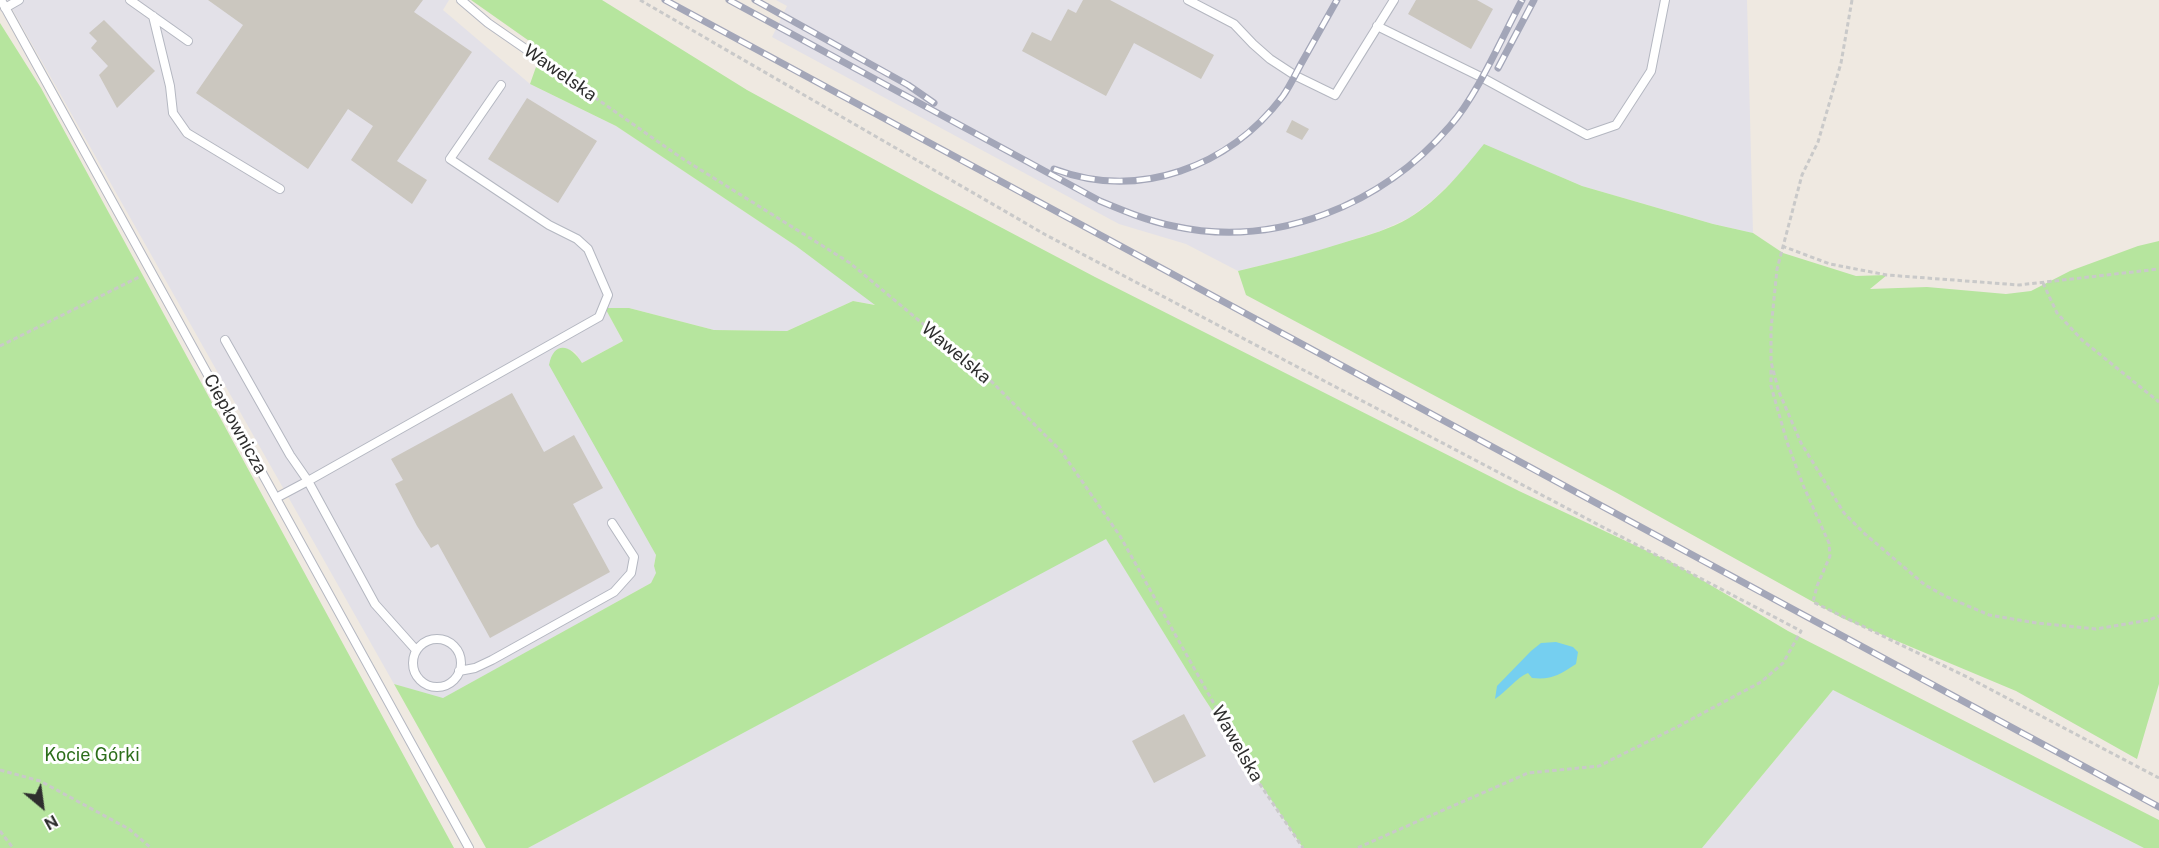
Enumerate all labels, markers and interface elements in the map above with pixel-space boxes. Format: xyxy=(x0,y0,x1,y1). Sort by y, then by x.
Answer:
street label: Wawelska xyxy=(519,40,601,106)
street label: Wawelska xyxy=(917,318,995,388)
street label: Ciepłownicza xyxy=(199,370,271,478)
street label: Wawelska xyxy=(1207,702,1267,786)
park label: Kocie Górki xyxy=(44,744,140,766)
north arrow xyxy=(12,776,72,836)
text: N xyxy=(41,811,61,834)

